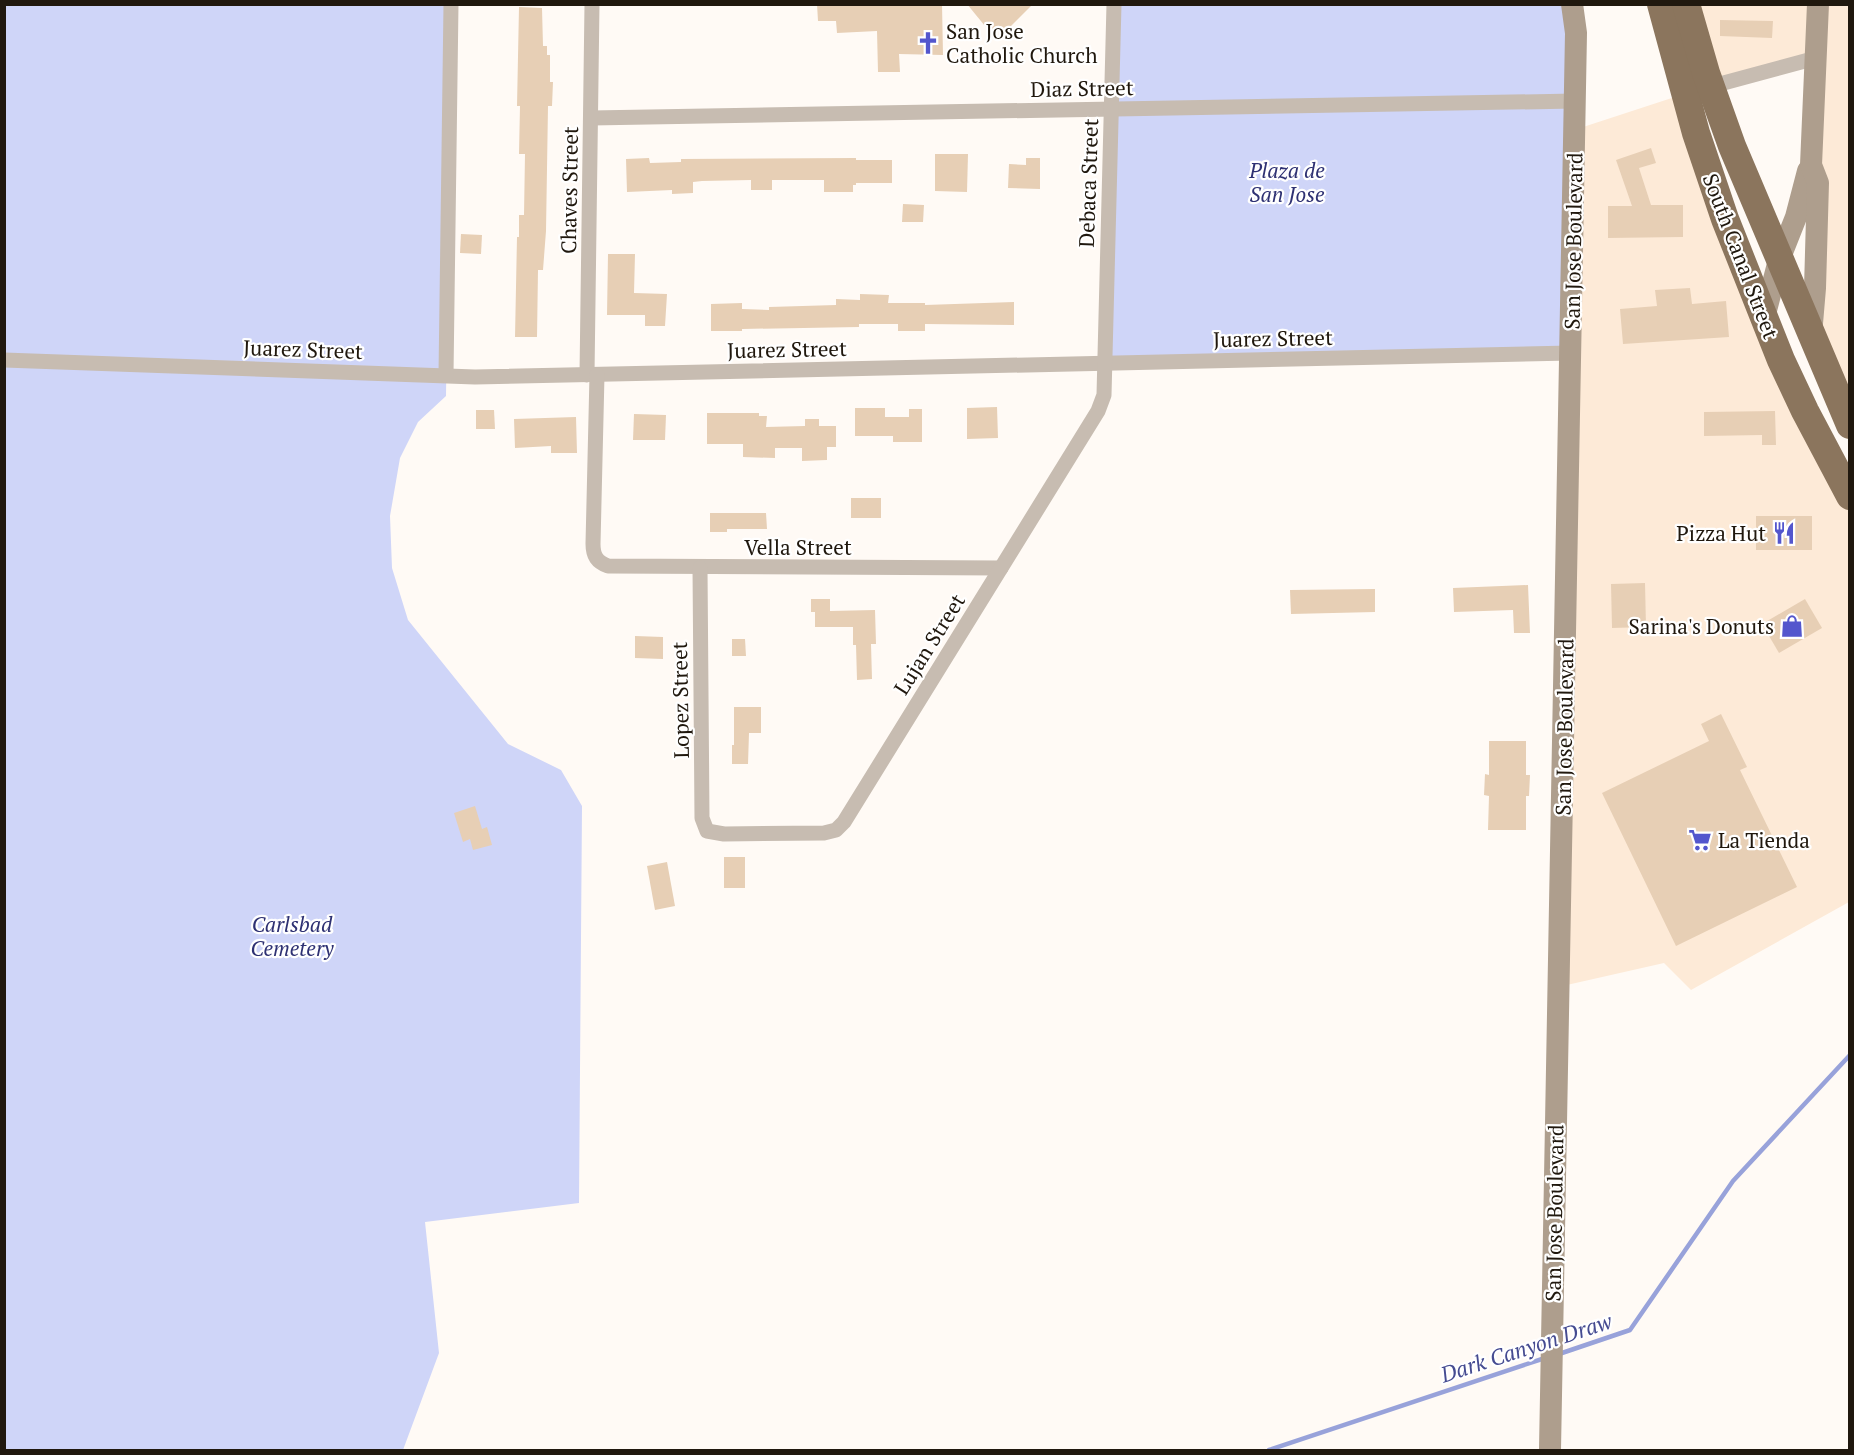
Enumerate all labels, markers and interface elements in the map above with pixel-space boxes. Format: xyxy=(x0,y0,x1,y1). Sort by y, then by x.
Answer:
place label: San Jose Catholic Church xyxy=(946,17,1097,69)
church icon: San Jose Catholic Church xyxy=(915,30,941,56)
street label: Diaz Street xyxy=(1030,73,1134,103)
street label: Debaca Street xyxy=(1072,118,1104,248)
street label: Chaves Street xyxy=(554,126,584,254)
street label: San Jose Boulevard xyxy=(1557,152,1589,330)
park label: Plaza de San Jose xyxy=(1248,156,1325,208)
street label: South Canal Street xyxy=(1697,169,1785,343)
street label: Juarez Street xyxy=(1213,323,1333,353)
street label: Juarez Street xyxy=(243,333,363,365)
street label: Juarez Street xyxy=(727,334,847,364)
place label: Pizza Hut xyxy=(1676,519,1766,547)
restaurant icon: Pizza Hut xyxy=(1771,520,1797,546)
street label: Vella Street xyxy=(744,533,852,561)
street label: Lujan Street xyxy=(887,588,971,700)
place label: Sarina's Donuts xyxy=(1629,612,1774,640)
shop icon: Sarina's Donuts xyxy=(1779,613,1805,639)
street label: San Jose Boulevard xyxy=(1548,638,1580,816)
street label: Lopez Street xyxy=(665,641,695,759)
place label: La Tienda xyxy=(1718,826,1810,854)
supermarket icon: La Tienda xyxy=(1687,827,1713,853)
park label: Carlsbad Cemetery xyxy=(250,910,334,962)
street label: San Jose Boulevard xyxy=(1538,1124,1570,1302)
water label: Dark Canyon Draw xyxy=(1436,1305,1616,1389)

